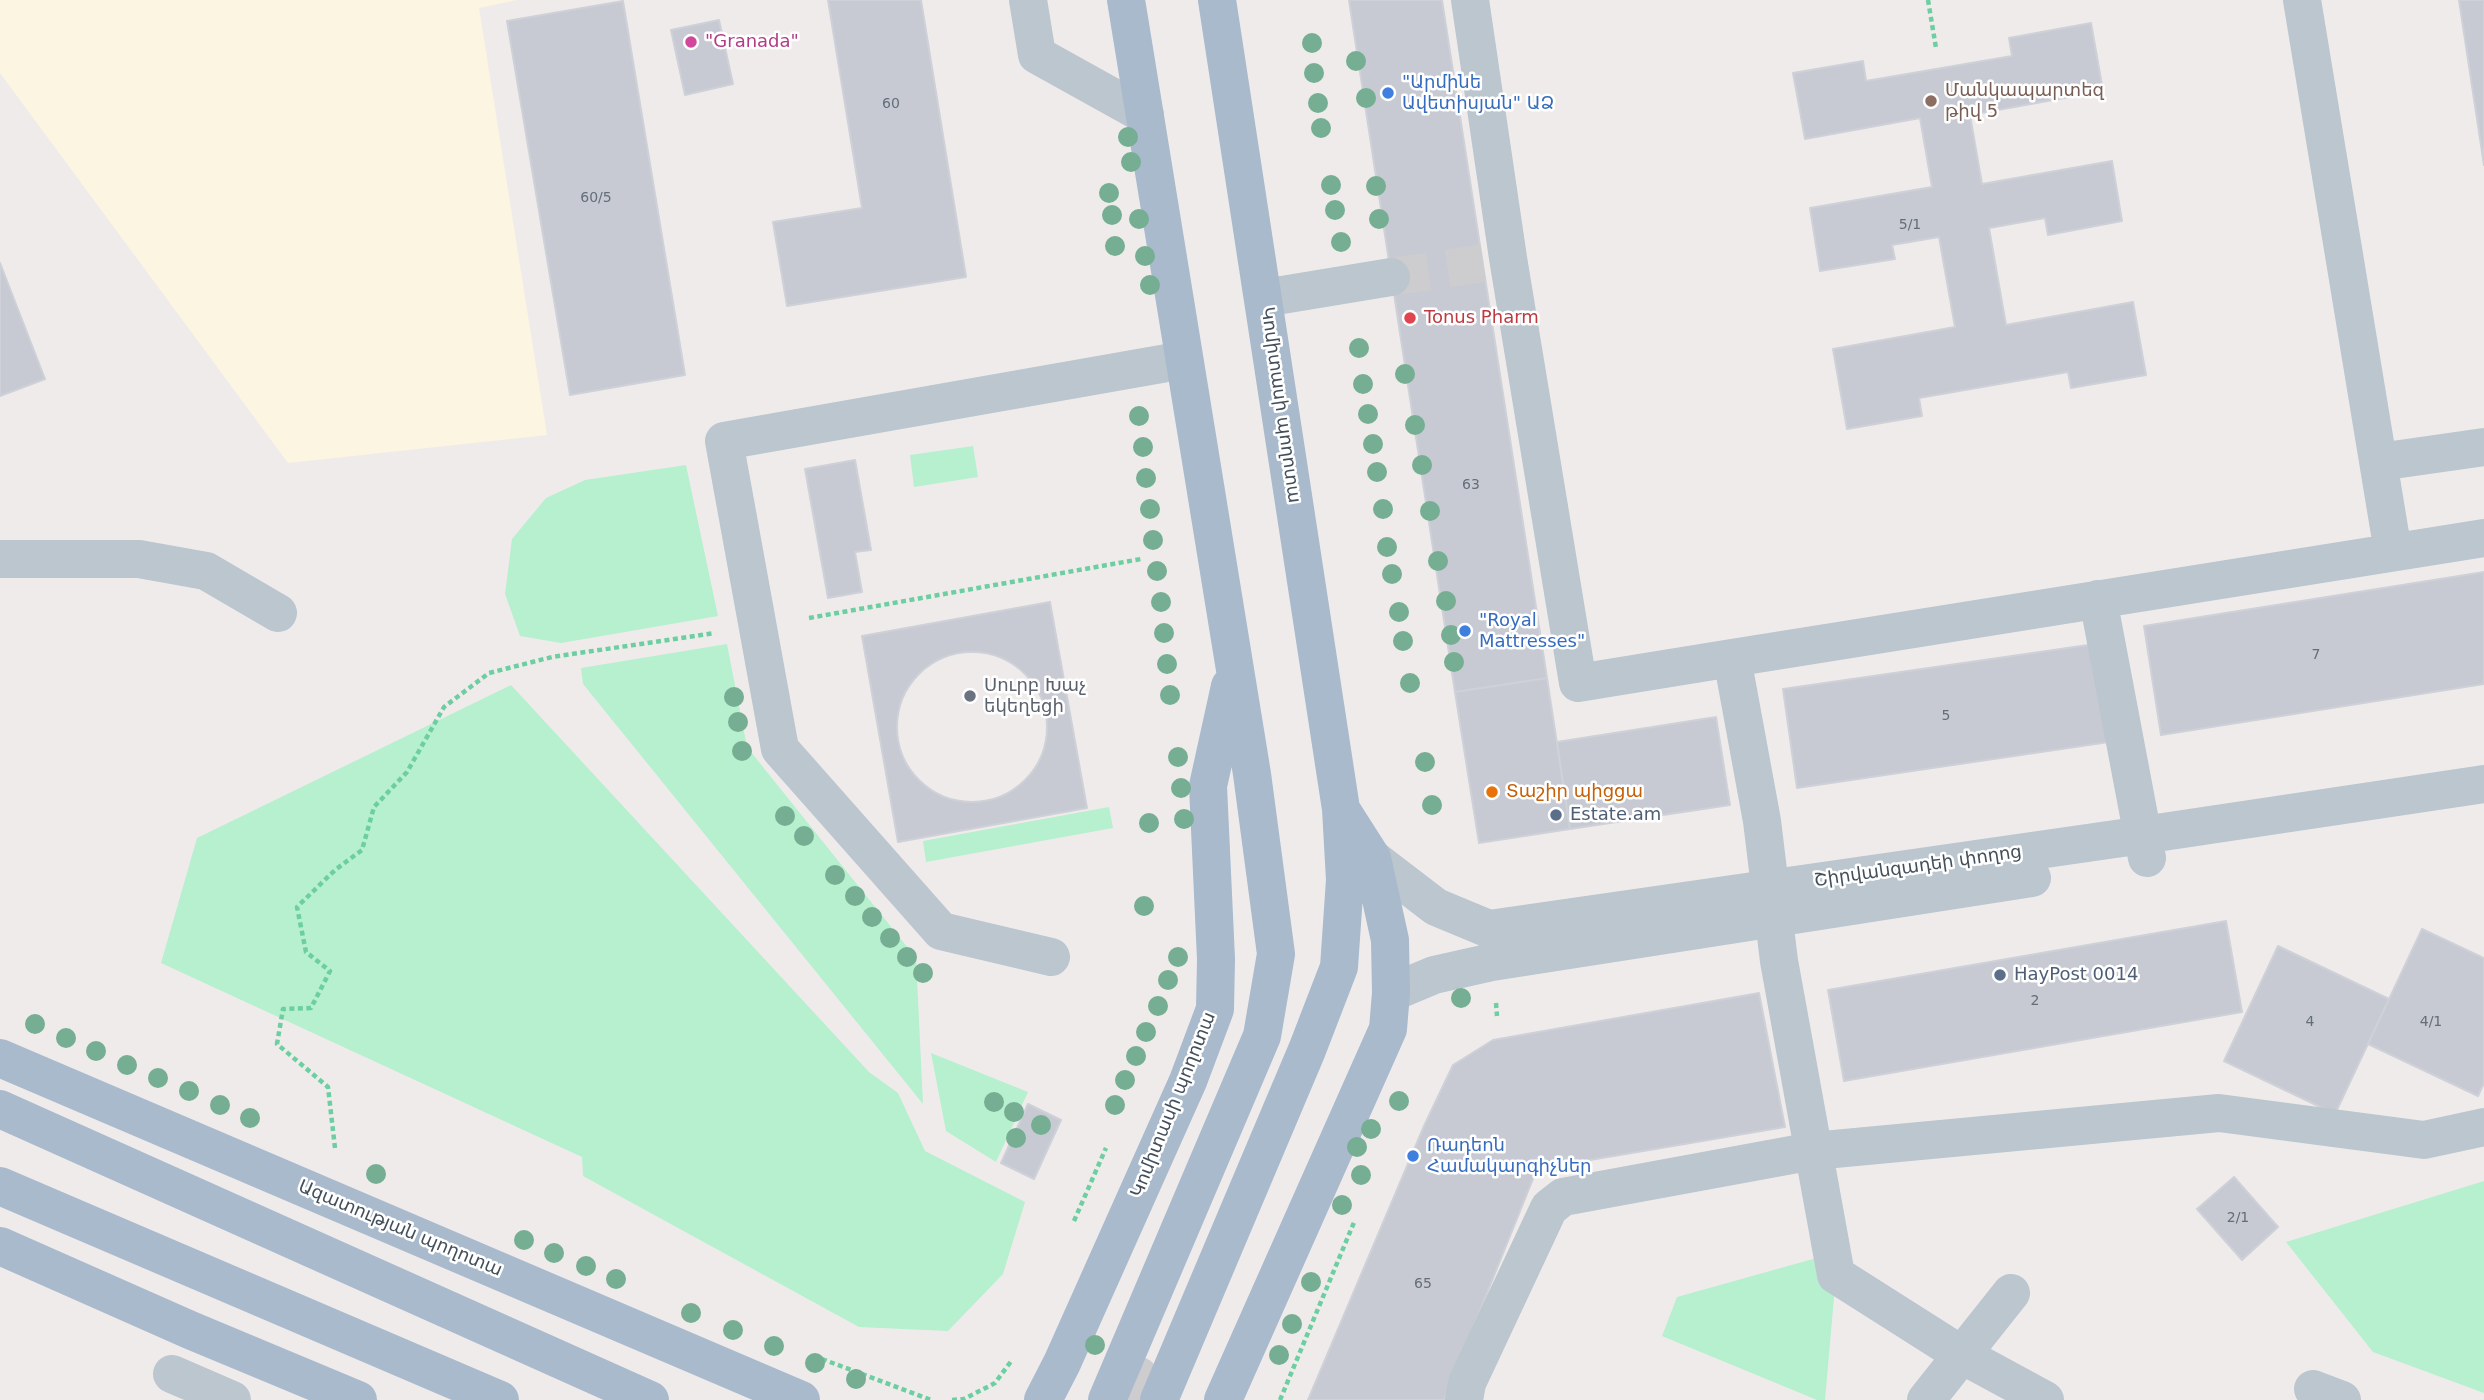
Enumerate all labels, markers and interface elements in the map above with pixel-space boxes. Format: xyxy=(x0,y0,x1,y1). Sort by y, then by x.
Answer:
place label: "Granada" xyxy=(705,31,799,53)
marker: "Granada" xyxy=(683,34,699,50)
place label: "Արմինե Ավետիսյան" ԱՁ xyxy=(1402,72,1554,114)
place label: Մանկապարտեզ թիվ 5 xyxy=(1945,80,2104,122)
marker: "Արմինե Ավետիսյան" ԱՁ xyxy=(1380,85,1396,101)
marker: Մանկապարտեզ թիվ 5 xyxy=(1923,93,1939,109)
house number: 60 xyxy=(882,96,900,112)
house number: 60/5 xyxy=(580,190,612,206)
house number: 5/1 xyxy=(1899,217,1921,233)
street label: Կոմիտասի պողոտա xyxy=(1256,306,1304,504)
place label: Tonus Pharm xyxy=(1424,307,1539,329)
marker: Tonus Pharm xyxy=(1402,310,1418,326)
house number: 63 xyxy=(1462,477,1480,493)
place label: "Royal Mattresses" xyxy=(1479,610,1585,652)
marker: "Royal Mattresses" xyxy=(1457,623,1473,639)
house number: 7 xyxy=(2312,647,2320,663)
place label: Սուրբ Խաչ եկեղեցի xyxy=(984,675,1086,718)
marker: Սուրբ Խաչ եկեղեցի xyxy=(962,688,978,704)
house number: 5 xyxy=(1942,708,1950,724)
place label: Տաշիր պիցցա xyxy=(1506,781,1643,803)
marker: Տաշիր պիցցա xyxy=(1484,784,1500,800)
place label: Estate.am xyxy=(1570,804,1661,826)
marker: Estate.am xyxy=(1548,807,1564,823)
street label: Շիրվանզադեի փողոց xyxy=(1813,842,2023,892)
place label: HayPost 0014 xyxy=(2014,964,2138,986)
marker: HayPost 0014 xyxy=(1992,967,2008,983)
house number: 2 xyxy=(2031,993,2039,1009)
street label: Կոմիտասի պողոտա xyxy=(1127,1009,1221,1201)
house number: 4 xyxy=(2306,1014,2314,1030)
house number: 4/1 xyxy=(2420,1014,2442,1030)
place label: Ռադեոն Համակարգիչներ xyxy=(1427,1135,1591,1178)
marker: Ռադեոն Համակարգիչներ xyxy=(1405,1148,1421,1164)
street label: Ազատության պողոտա xyxy=(295,1176,505,1282)
house number: 2/1 xyxy=(2227,1210,2249,1226)
house number: 65 xyxy=(1414,1276,1432,1292)

